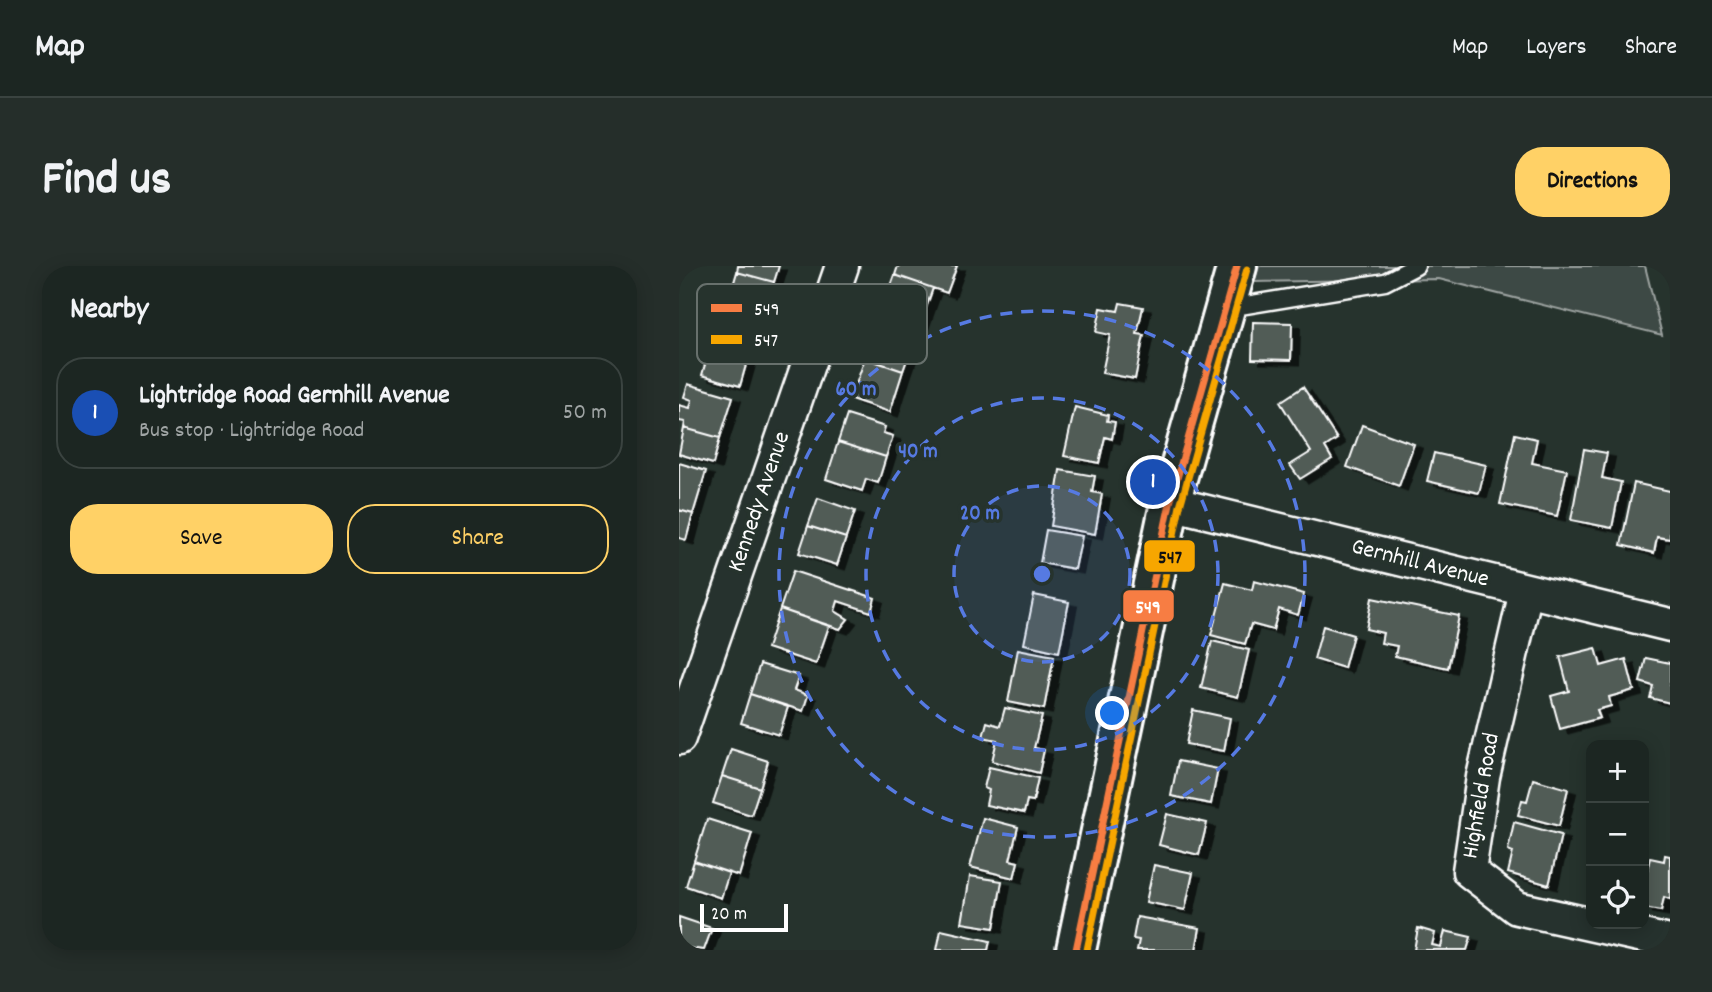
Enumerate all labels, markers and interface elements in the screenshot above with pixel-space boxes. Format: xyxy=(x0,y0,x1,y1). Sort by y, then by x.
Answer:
text: Map xyxy=(35,25,85,72)
text: Map xyxy=(1452,31,1488,65)
text: Layers xyxy=(1526,31,1587,65)
text: Share xyxy=(1625,31,1677,65)
text: Find us xyxy=(42,147,171,217)
button: Directions xyxy=(1515,147,1670,217)
legend xyxy=(697,284,927,364)
text: Nearby xyxy=(70,290,148,333)
text: 549 xyxy=(754,298,779,325)
text: 547 xyxy=(754,329,778,356)
text: 60 m xyxy=(836,376,876,406)
text: Lightridge Road Gernhill Avenue xyxy=(139,378,450,415)
text: 1 xyxy=(92,397,98,430)
text: 50 m xyxy=(563,397,607,430)
text: Bus stop · Lightridge Road xyxy=(139,415,364,448)
street label: Kennedy Avenue xyxy=(720,427,800,577)
text: 40 m xyxy=(898,438,938,468)
pin: 1 xyxy=(1130,456,1176,508)
text: 20 m xyxy=(960,500,1000,530)
button: Save xyxy=(70,504,333,574)
button: Share xyxy=(347,504,609,574)
street label: Gernhill Avenue xyxy=(1348,530,1492,598)
line badge: 547 xyxy=(1143,539,1196,573)
text: 547 xyxy=(1158,546,1182,573)
centre of rings xyxy=(1030,562,1054,586)
line badge: 549 xyxy=(1122,589,1175,623)
text: 549 xyxy=(1135,596,1161,623)
your location xyxy=(1095,696,1129,730)
street label: Highfield Road xyxy=(1454,730,1510,862)
map controls xyxy=(1586,740,1649,929)
button: + xyxy=(1586,740,1649,803)
button: − xyxy=(1586,803,1649,866)
button: locate xyxy=(1586,866,1649,929)
scale bar xyxy=(700,901,787,933)
text: 20 m xyxy=(711,902,747,929)

